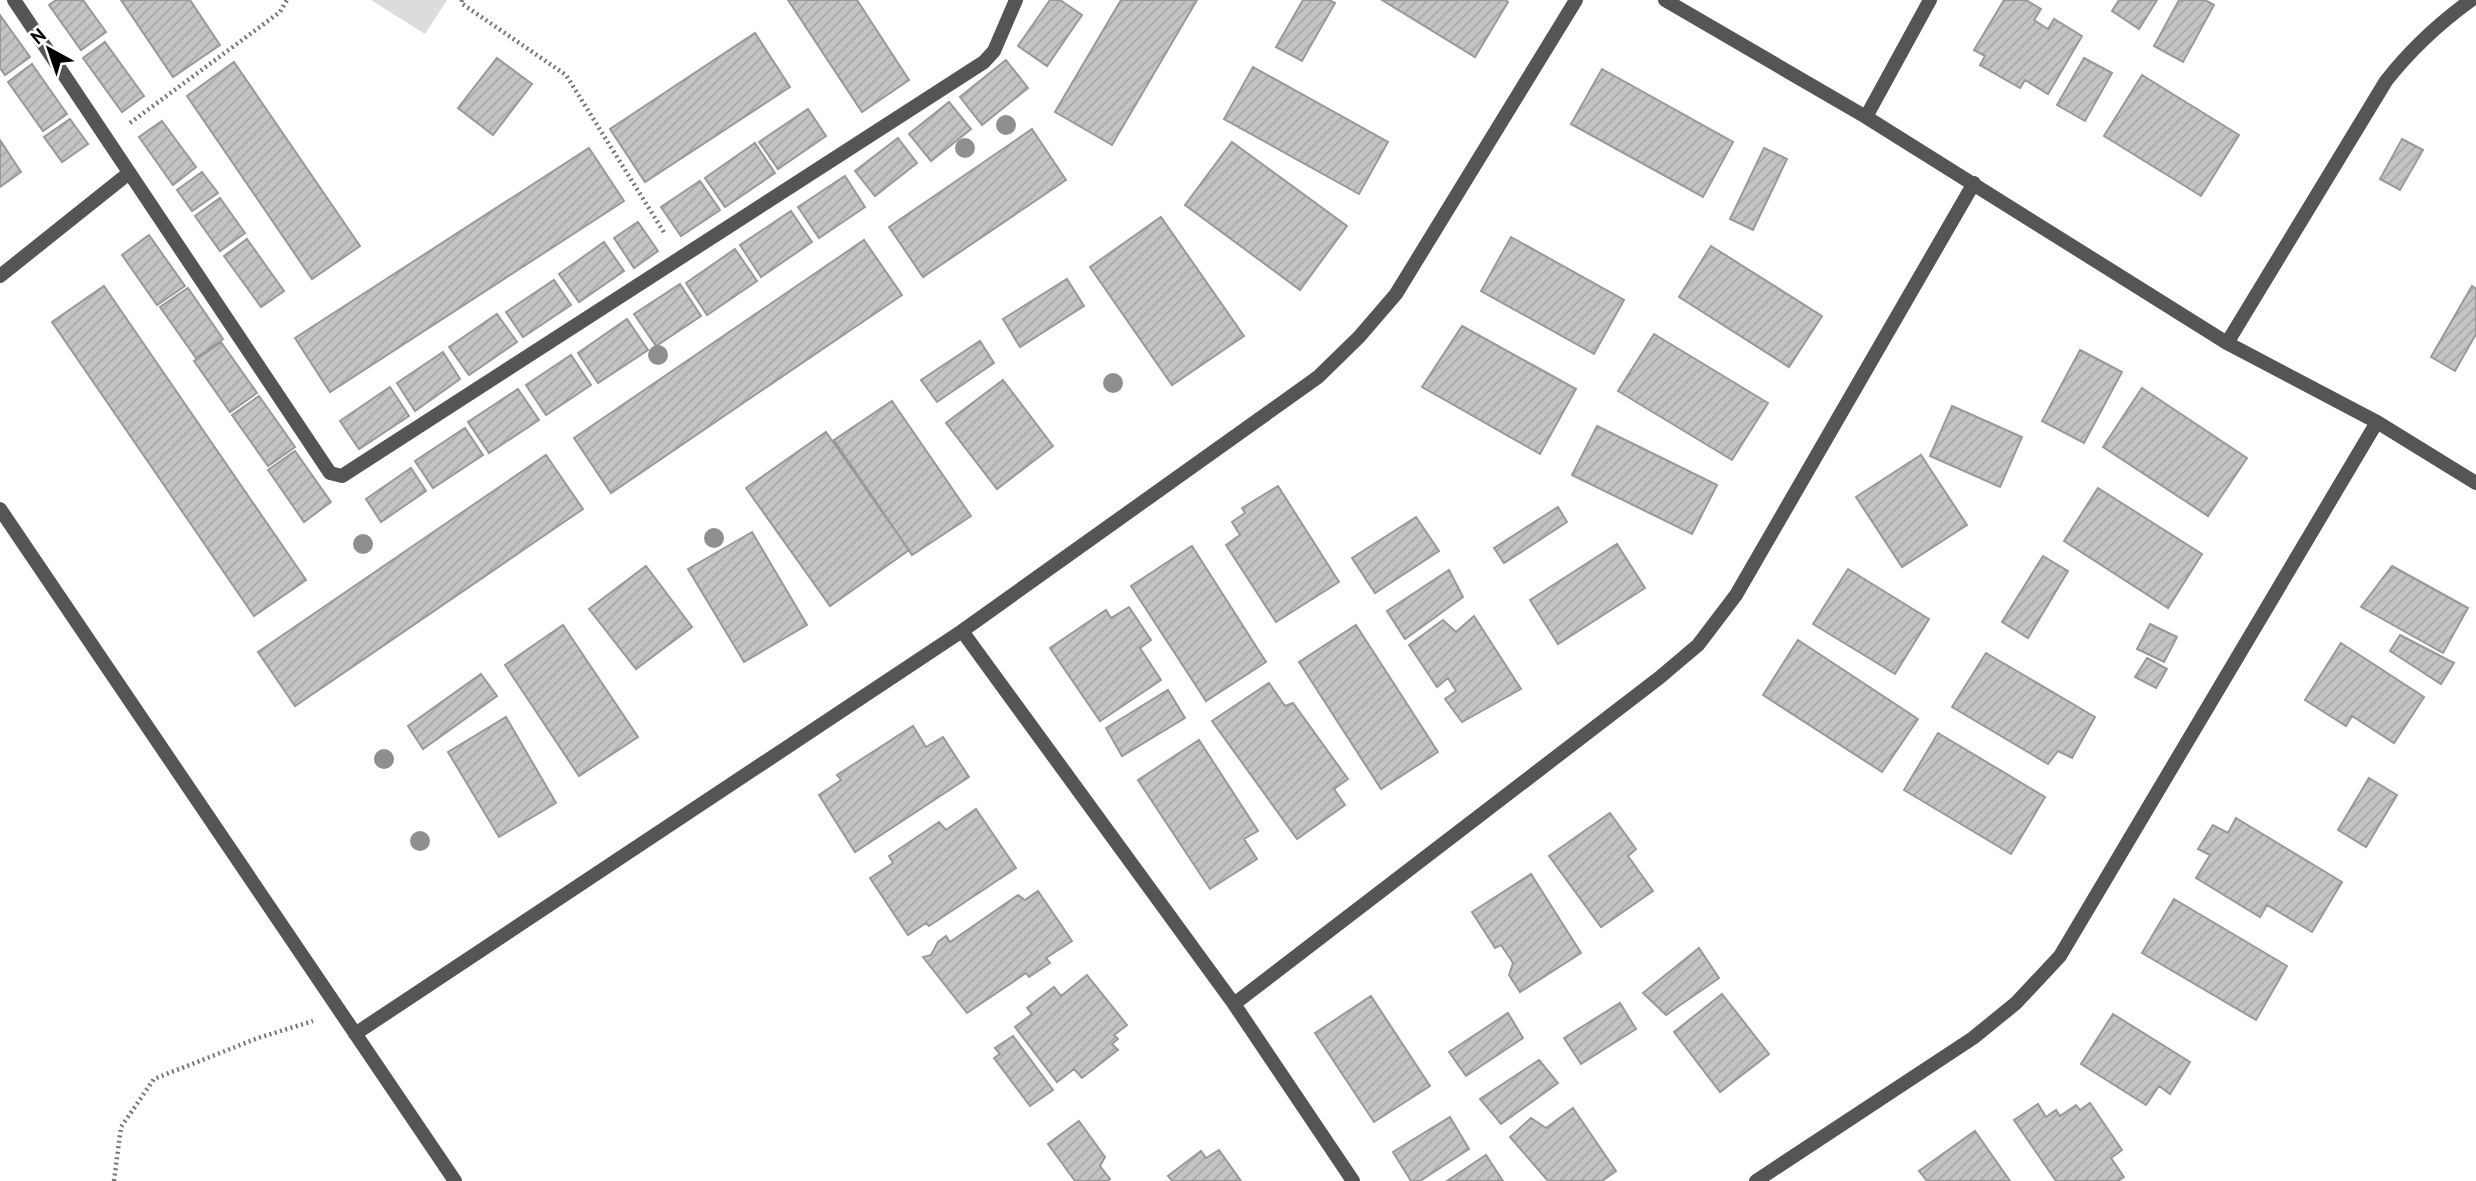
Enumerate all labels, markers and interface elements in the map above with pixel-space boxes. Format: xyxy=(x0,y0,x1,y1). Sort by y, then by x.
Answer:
north arrow xyxy=(14,14,84,84)
text: N xyxy=(26,23,51,49)

